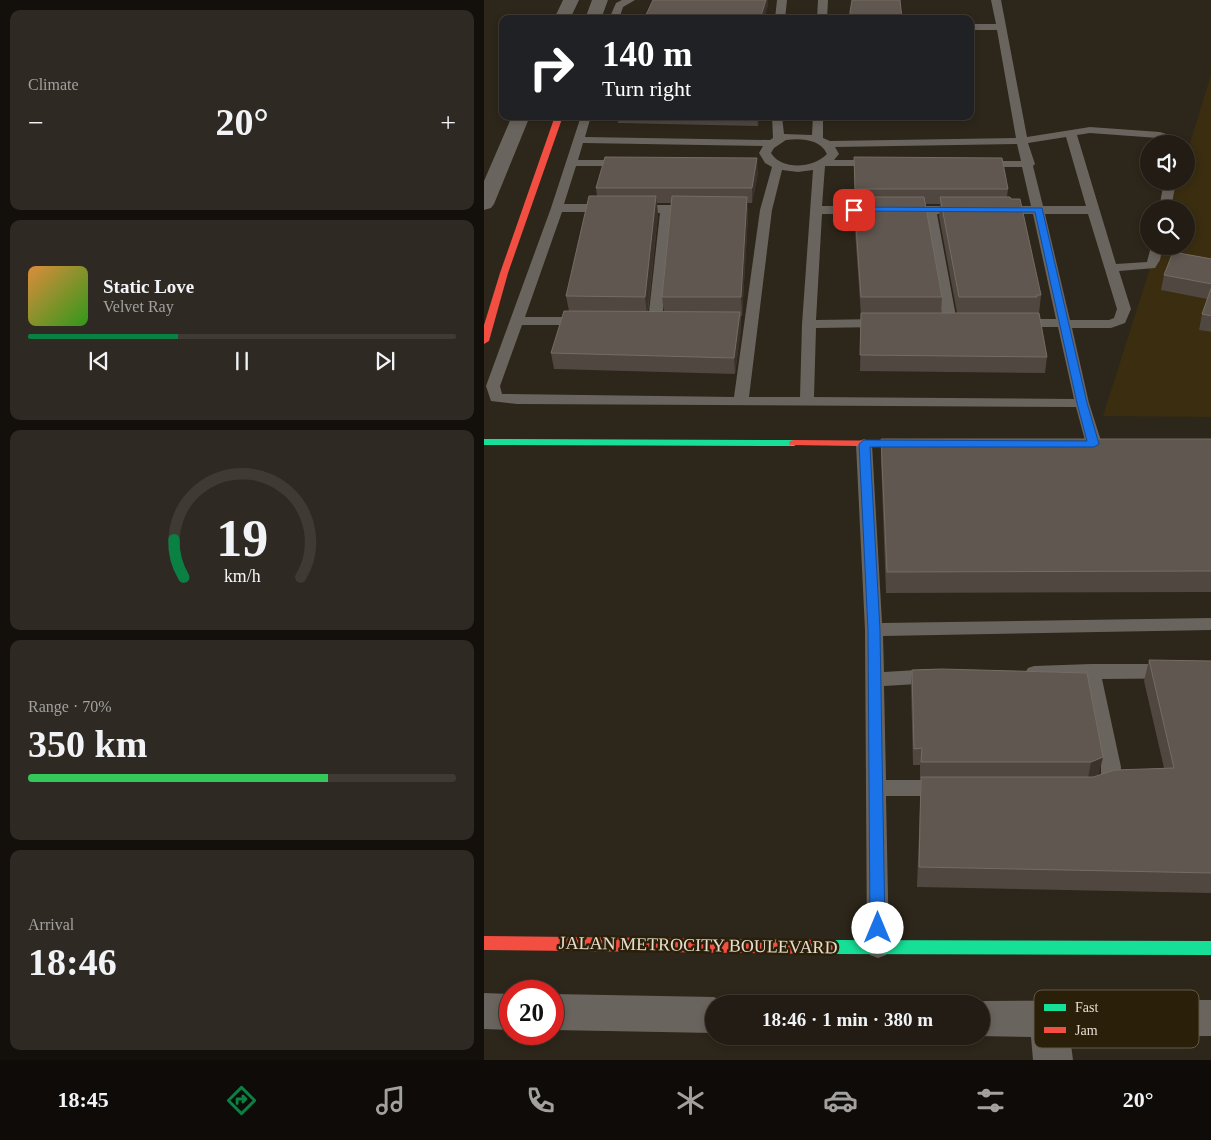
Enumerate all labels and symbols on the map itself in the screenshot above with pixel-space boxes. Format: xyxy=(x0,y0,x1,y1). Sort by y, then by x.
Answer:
pin xyxy=(833,189,875,231)
position arrow xyxy=(851,901,903,953)
street label: JALAN METROCITY BOULEVARD xyxy=(558,933,838,957)
speed limit sign: 20 xyxy=(499,980,564,1045)
legend xyxy=(1034,990,1199,1048)
text: Fast xyxy=(1075,1000,1098,1015)
text: Jam xyxy=(1075,1023,1098,1038)

